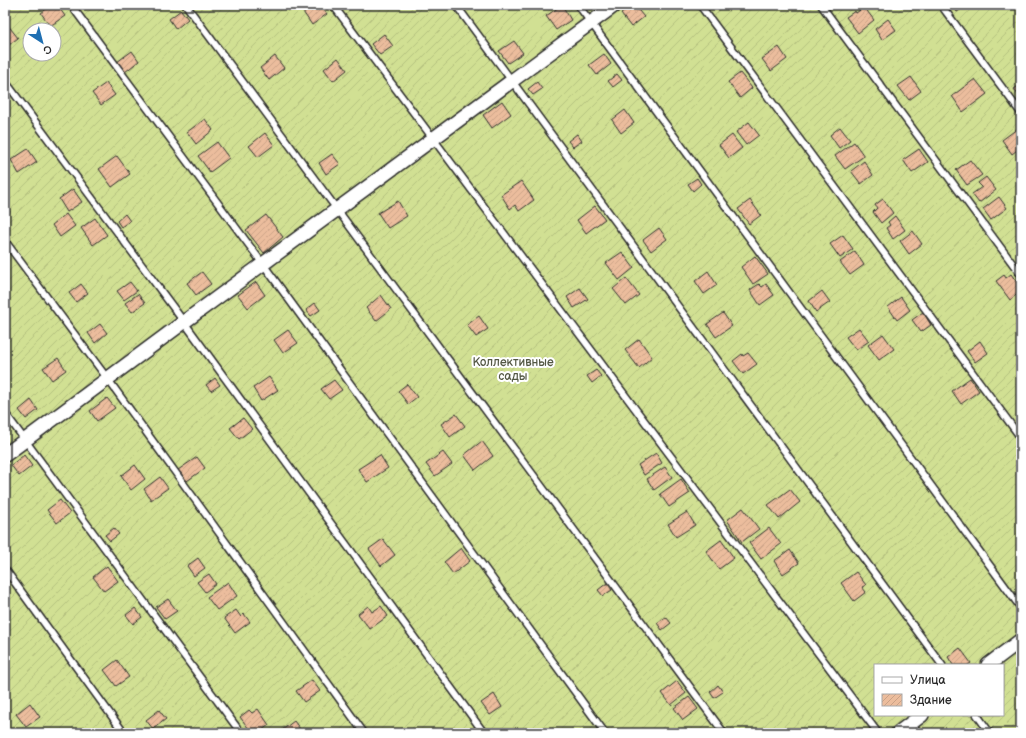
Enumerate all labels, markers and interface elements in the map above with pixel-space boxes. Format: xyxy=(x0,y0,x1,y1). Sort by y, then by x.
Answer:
north arrow xyxy=(22,22,62,62)
text: С xyxy=(40,42,55,57)
park label: Коллективные сады xyxy=(472,355,554,384)
legend xyxy=(874,664,1004,716)
text: Улица xyxy=(910,673,946,688)
text: Здание xyxy=(910,693,952,708)

